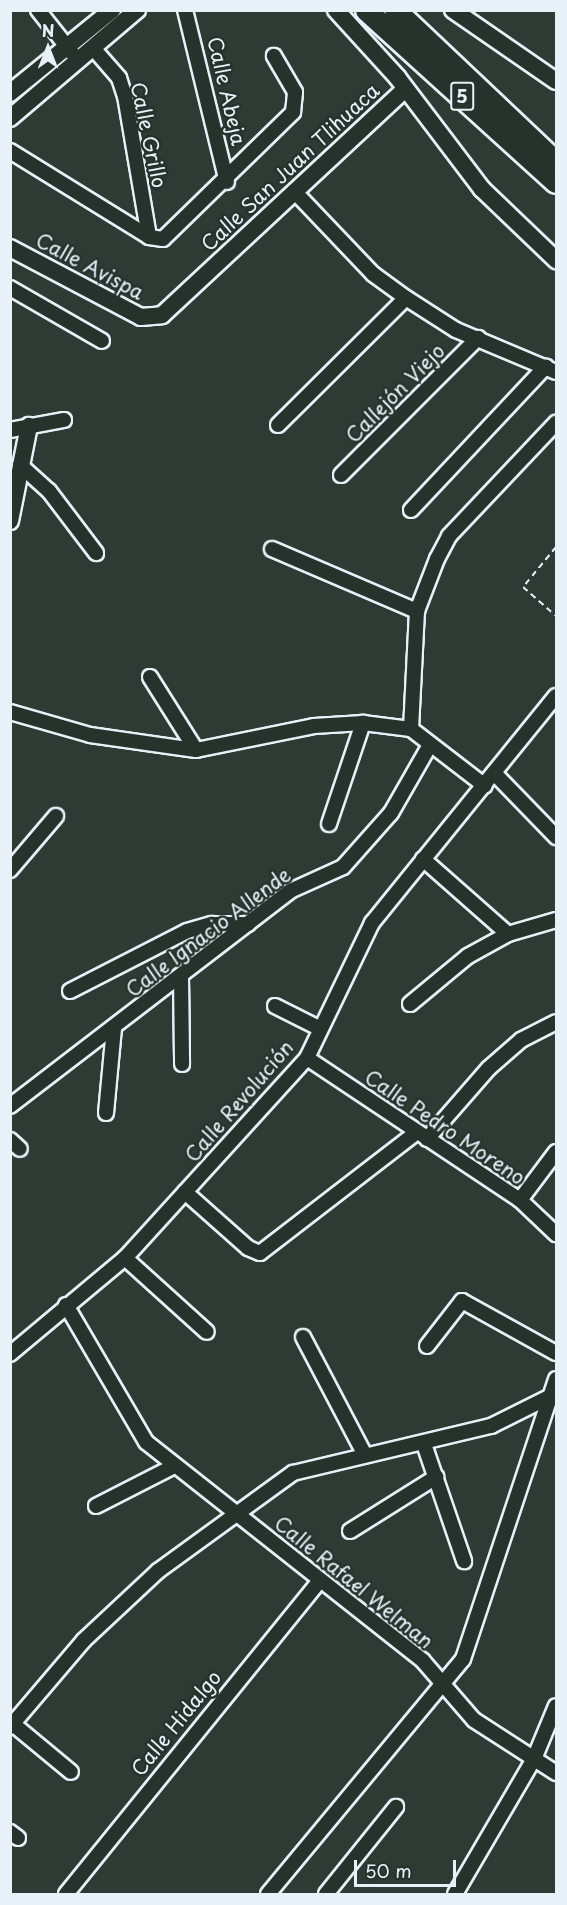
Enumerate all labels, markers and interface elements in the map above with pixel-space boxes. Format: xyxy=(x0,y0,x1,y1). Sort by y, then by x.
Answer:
north arrow xyxy=(18,18,78,78)
text: N xyxy=(42,18,54,42)
street label: Calle Abeja xyxy=(203,34,251,148)
street label: Calle San Juan Tlihuaca xyxy=(196,78,384,256)
street label: Calle Grillo xyxy=(126,80,172,190)
road number: 5 xyxy=(450,81,474,111)
street label: Calle Avispa xyxy=(31,227,149,305)
street label: Callejón Viejo xyxy=(341,339,449,447)
street label: Calle Ignacio Allende xyxy=(120,862,296,1002)
street label: Calle Revolución xyxy=(179,1034,299,1168)
street label: Calle Pedro Moreno xyxy=(360,1064,530,1190)
street label: Calle Rafael Welman xyxy=(269,1510,439,1654)
street label: Calle Hidalgo xyxy=(126,1665,226,1781)
scale bar xyxy=(357,1848,459,1886)
text: 50 m xyxy=(365,1857,412,1884)

